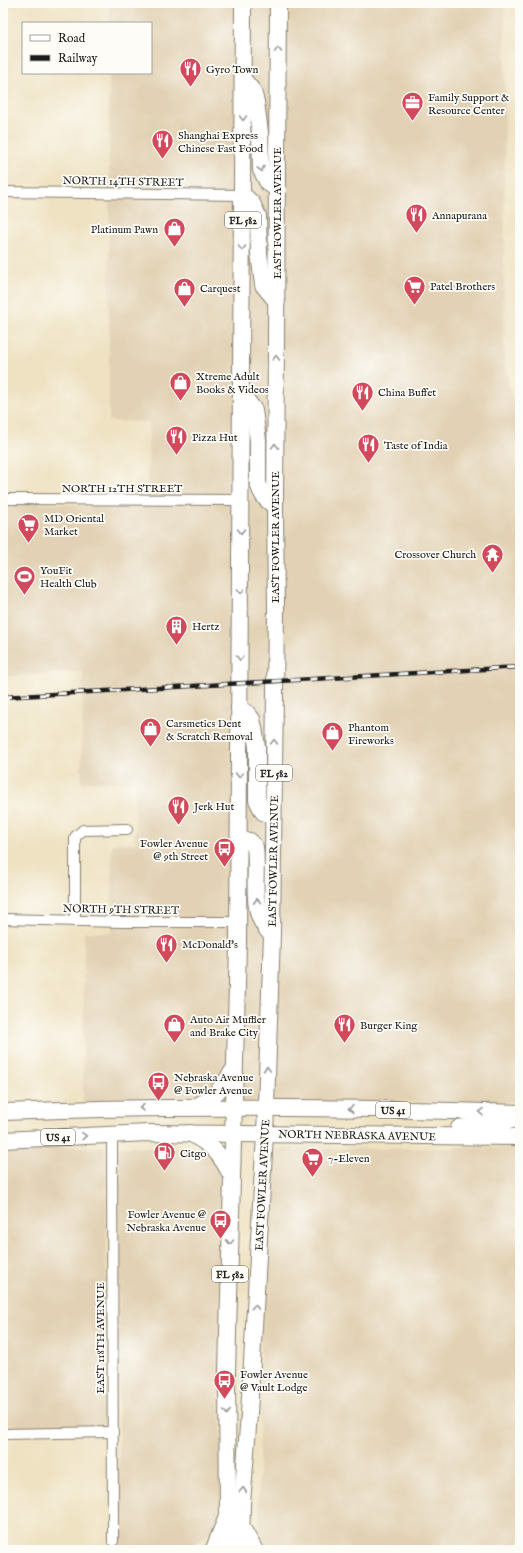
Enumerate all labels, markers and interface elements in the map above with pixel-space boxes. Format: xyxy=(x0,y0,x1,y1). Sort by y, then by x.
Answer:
legend xyxy=(22,22,152,74)
text: Road xyxy=(58,31,86,46)
one-way arrow xyxy=(274,47,282,53)
text: Railway xyxy=(58,51,97,66)
restaurant icon: Gyro Town xyxy=(178,56,204,89)
place label: Gyro Town xyxy=(206,63,259,77)
office icon: Family Support & Resource Center xyxy=(400,90,426,123)
place label: Family Support & Resource Center xyxy=(428,91,509,118)
one-way arrow xyxy=(239,115,247,121)
restaurant icon: Shanghai Express Chinese Fast Food xyxy=(150,128,176,161)
place label: Shanghai Express Chinese Fast Food xyxy=(178,129,263,156)
street label: EAST FOWLER AVENUE xyxy=(271,147,285,279)
one-way arrow xyxy=(257,166,265,172)
street label: NORTH 14TH STREET xyxy=(62,174,184,190)
restaurant icon: Annapurana xyxy=(403,202,429,235)
place label: Annapurana xyxy=(431,209,487,223)
road number: FL 582 xyxy=(225,212,261,228)
shop icon: Platinum Pawn xyxy=(161,216,187,249)
place label: Platinum Pawn xyxy=(91,223,158,237)
one-way arrow xyxy=(238,245,247,251)
supermarket icon: Patel Brothers xyxy=(402,273,428,306)
shop icon: Carquest xyxy=(172,275,198,308)
place label: Patel Brothers xyxy=(430,280,495,294)
place label: Carquest xyxy=(200,282,241,296)
one-way arrow xyxy=(272,355,280,361)
shop icon: Xtreme Adult Books & Videos xyxy=(168,369,194,402)
place label: Xtreme Adult Books & Videos xyxy=(196,370,269,397)
restaurant icon: China Buffet xyxy=(349,379,375,412)
place label: China Buffet xyxy=(378,386,436,400)
restaurant icon: Pizza Hut xyxy=(164,424,190,457)
place label: Pizza Hut xyxy=(192,431,238,445)
restaurant icon: Taste of India xyxy=(356,432,382,465)
place label: Taste of India xyxy=(384,439,448,453)
one-way arrow xyxy=(271,443,279,449)
street label: EAST FOWLER AVENUE xyxy=(269,471,283,603)
street label: NORTH 12TH STREET xyxy=(62,482,182,496)
supermarket icon: MD Oriental Market xyxy=(16,511,42,544)
place label: MD Oriental Market xyxy=(44,512,104,539)
one-way arrow xyxy=(237,528,245,534)
temple icon: Crossover Church xyxy=(479,541,505,574)
place label: Crossover Church xyxy=(394,548,476,562)
sports icon: YouFit Health Club xyxy=(12,563,38,596)
place label: YouFit Health Club xyxy=(40,564,97,591)
one-way arrow xyxy=(237,588,245,594)
building icon: Hertz xyxy=(164,613,190,646)
place label: Hertz xyxy=(192,620,219,634)
one-way arrow xyxy=(236,655,244,661)
shop icon: Carsmetics Dent & Scratch Removal xyxy=(138,716,164,749)
place label: Carsmetics Dent & Scratch Removal xyxy=(166,717,253,744)
shop icon: Phantom Fireworks xyxy=(320,720,346,753)
place label: Phantom Fireworks xyxy=(348,721,394,748)
one-way arrow xyxy=(270,739,278,745)
road number: FL 582 xyxy=(256,765,292,781)
one-way arrow xyxy=(235,772,243,778)
restaurant icon: Jerk Hut xyxy=(166,793,192,826)
street label: EAST FOWLER AVENUE xyxy=(266,795,282,927)
place label: Jerk Hut xyxy=(192,800,235,814)
bus stop icon: Fowler Avenue @ 9th Street xyxy=(211,836,237,869)
place label: Fowler Avenue @ 9th Street xyxy=(140,837,208,864)
one-way arrow xyxy=(252,898,261,904)
street label: NORTH 9TH STREET xyxy=(63,902,179,918)
restaurant icon: McDonald's xyxy=(153,931,179,964)
place label: McDonald's xyxy=(182,938,238,952)
shop icon: Auto Air Muffler and Brake City xyxy=(161,1012,187,1045)
restaurant icon: Burger King xyxy=(331,1012,357,1045)
place label: Auto Air Muffler and Brake City xyxy=(189,1013,266,1040)
place label: Burger King xyxy=(360,1019,418,1033)
one-way arrow xyxy=(263,1066,272,1072)
bus stop icon: Nebraska Avenue @ Fowler Avenue xyxy=(146,1070,172,1103)
place label: Nebraska Avenue @ Fowler Avenue xyxy=(174,1071,253,1098)
road number: US 41 xyxy=(376,1102,410,1118)
one-way arrow xyxy=(139,1104,145,1112)
one-way arrow xyxy=(348,1105,354,1113)
one-way arrow xyxy=(478,1108,484,1116)
street label: EAST FOWLER AVENUE xyxy=(253,1118,273,1251)
street label: NORTH NEBRASKA AVENUE xyxy=(278,1128,437,1144)
road number: US 41 xyxy=(41,1129,75,1145)
one-way arrow xyxy=(81,1132,87,1140)
fuel station icon: Citgo xyxy=(151,1140,177,1173)
supermarket icon: 7-Eleven xyxy=(299,1145,325,1178)
place label: Citgo xyxy=(180,1147,206,1161)
place label: 7-Eleven xyxy=(328,1152,370,1166)
bus stop icon: Fowler Avenue @ Nebraska Avenue xyxy=(208,1207,234,1240)
place label: Fowler Avenue @ Nebraska Avenue xyxy=(127,1208,207,1235)
one-way arrow xyxy=(226,1239,234,1245)
road number: FL 582 xyxy=(212,1266,248,1282)
street label: EAST 118TH AVENUE xyxy=(94,1282,108,1394)
one-way arrow xyxy=(251,1304,260,1310)
bus stop icon: Fowler Avenue @ Vault Lodge xyxy=(211,1367,237,1400)
place label: Fowler Avenue @ Vault Lodge xyxy=(240,1368,308,1395)
one-way arrow xyxy=(223,1409,231,1415)
one-way arrow xyxy=(238,1487,247,1493)

